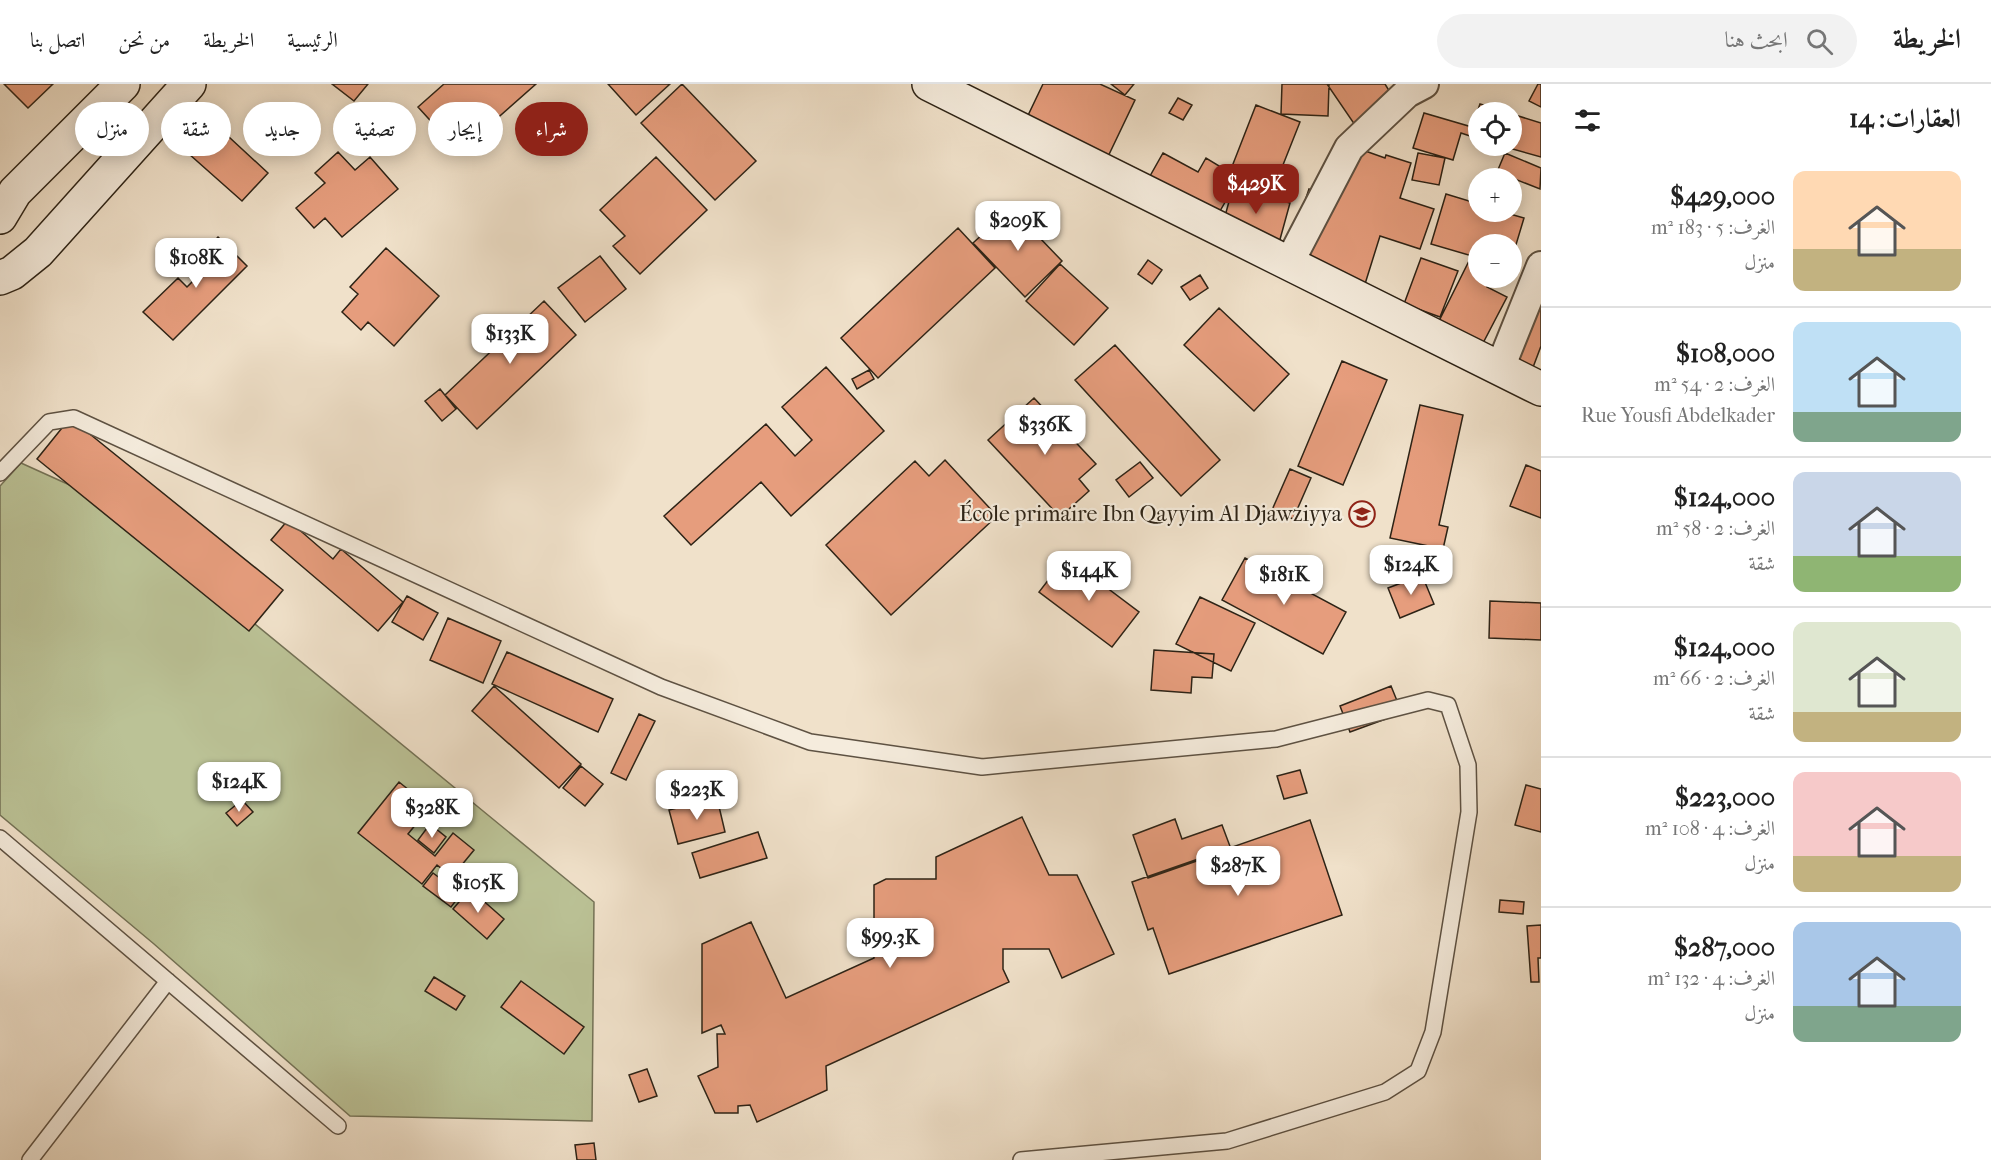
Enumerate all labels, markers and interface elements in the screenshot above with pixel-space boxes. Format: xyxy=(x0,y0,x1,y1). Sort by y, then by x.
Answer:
search box xyxy=(1437,14,1857,68)
text: الخريطة xyxy=(1893,22,1961,55)
icon: search xyxy=(1803,25,1836,58)
text: ابحث هنا xyxy=(1724,27,1788,53)
text: اتصل بنا xyxy=(30,28,85,52)
text: من نحن xyxy=(118,28,170,52)
text: الخريطة xyxy=(203,28,254,52)
text: الرئيسية xyxy=(287,28,338,52)
chip: منزل xyxy=(75,102,149,156)
chip: شقة xyxy=(161,102,231,156)
chip: جديد xyxy=(243,102,321,156)
chip: تصفية xyxy=(333,102,416,156)
chip: إيجار xyxy=(428,102,503,156)
chip: شراء xyxy=(515,102,588,156)
map controls xyxy=(1468,102,1522,288)
button: locate xyxy=(1468,102,1522,156)
text: العقارات: 14 xyxy=(1849,103,1961,134)
icon: filters xyxy=(1571,104,1604,137)
pin: $429K xyxy=(1214,164,1298,215)
button: + xyxy=(1468,168,1522,222)
text: $429K xyxy=(1227,172,1285,195)
text: $429,000 xyxy=(1670,181,1775,212)
icon: home xyxy=(1841,195,1913,267)
pin: $209K xyxy=(976,201,1060,252)
text: $209K xyxy=(989,209,1047,232)
text: الغرف: 5 · 183 m² xyxy=(1651,216,1775,239)
button: − xyxy=(1468,234,1522,288)
pin: $108K xyxy=(154,238,238,289)
text: $108K xyxy=(169,246,223,269)
text: منزل xyxy=(1744,251,1775,274)
pin: $133K xyxy=(468,314,552,365)
text: $133K xyxy=(485,322,535,345)
text: $108,000 xyxy=(1676,338,1775,369)
icon: home xyxy=(1841,346,1913,418)
text: الغرف: 2 · 54 m² xyxy=(1654,373,1775,396)
text: Rue Yousfi Abdelkader xyxy=(1581,404,1775,427)
pin: $336K xyxy=(1003,405,1087,456)
text: $336K xyxy=(1019,413,1071,436)
text: $124,000 xyxy=(1674,482,1775,513)
icon: home xyxy=(1841,496,1913,568)
school or university icon: École primaire Ibn Qayyim Al Djawziyya xyxy=(1347,499,1377,529)
place label: École primaire Ibn Qayyim Al Djawziyya xyxy=(959,500,1343,527)
text: الغرف: 2 · 58 m² xyxy=(1656,517,1775,540)
pin: $124K xyxy=(1369,545,1453,596)
pin: $144K xyxy=(1047,551,1131,602)
text: شقة xyxy=(1749,552,1775,575)
text: $124K xyxy=(1384,553,1438,576)
pin: $181K xyxy=(1242,555,1326,606)
text: $144K xyxy=(1061,559,1117,582)
text: $181K xyxy=(1259,563,1309,586)
text: $124,000 xyxy=(1674,632,1775,663)
icon: home xyxy=(1841,646,1913,718)
text: الغرف: 2 · 66 m² xyxy=(1653,667,1775,690)
text: شقة xyxy=(1749,702,1775,725)
pin: $124K xyxy=(197,762,281,813)
text: $124K xyxy=(212,770,266,793)
pin: $223K xyxy=(655,770,739,821)
text: $223K xyxy=(670,778,724,801)
text: $223,000 xyxy=(1675,782,1775,813)
pin: $328K xyxy=(390,788,474,839)
text: $328K xyxy=(405,796,459,819)
icon: home xyxy=(1841,796,1913,868)
text: الغرف: 4 · 108 m² xyxy=(1645,817,1775,840)
pin: $287K xyxy=(1196,846,1280,897)
text: منزل xyxy=(1744,852,1775,875)
text: $287K xyxy=(1210,854,1266,877)
pin: $105K xyxy=(436,863,520,914)
text: $105K xyxy=(452,871,504,894)
pin: $99.3K xyxy=(841,918,939,969)
text: $99.3K xyxy=(861,926,919,949)
text: $287,000 xyxy=(1674,932,1775,963)
icon: home xyxy=(1841,946,1913,1018)
text: الغرف: 4 · 132 m² xyxy=(1648,967,1775,990)
text: منزل xyxy=(1744,1002,1775,1025)

